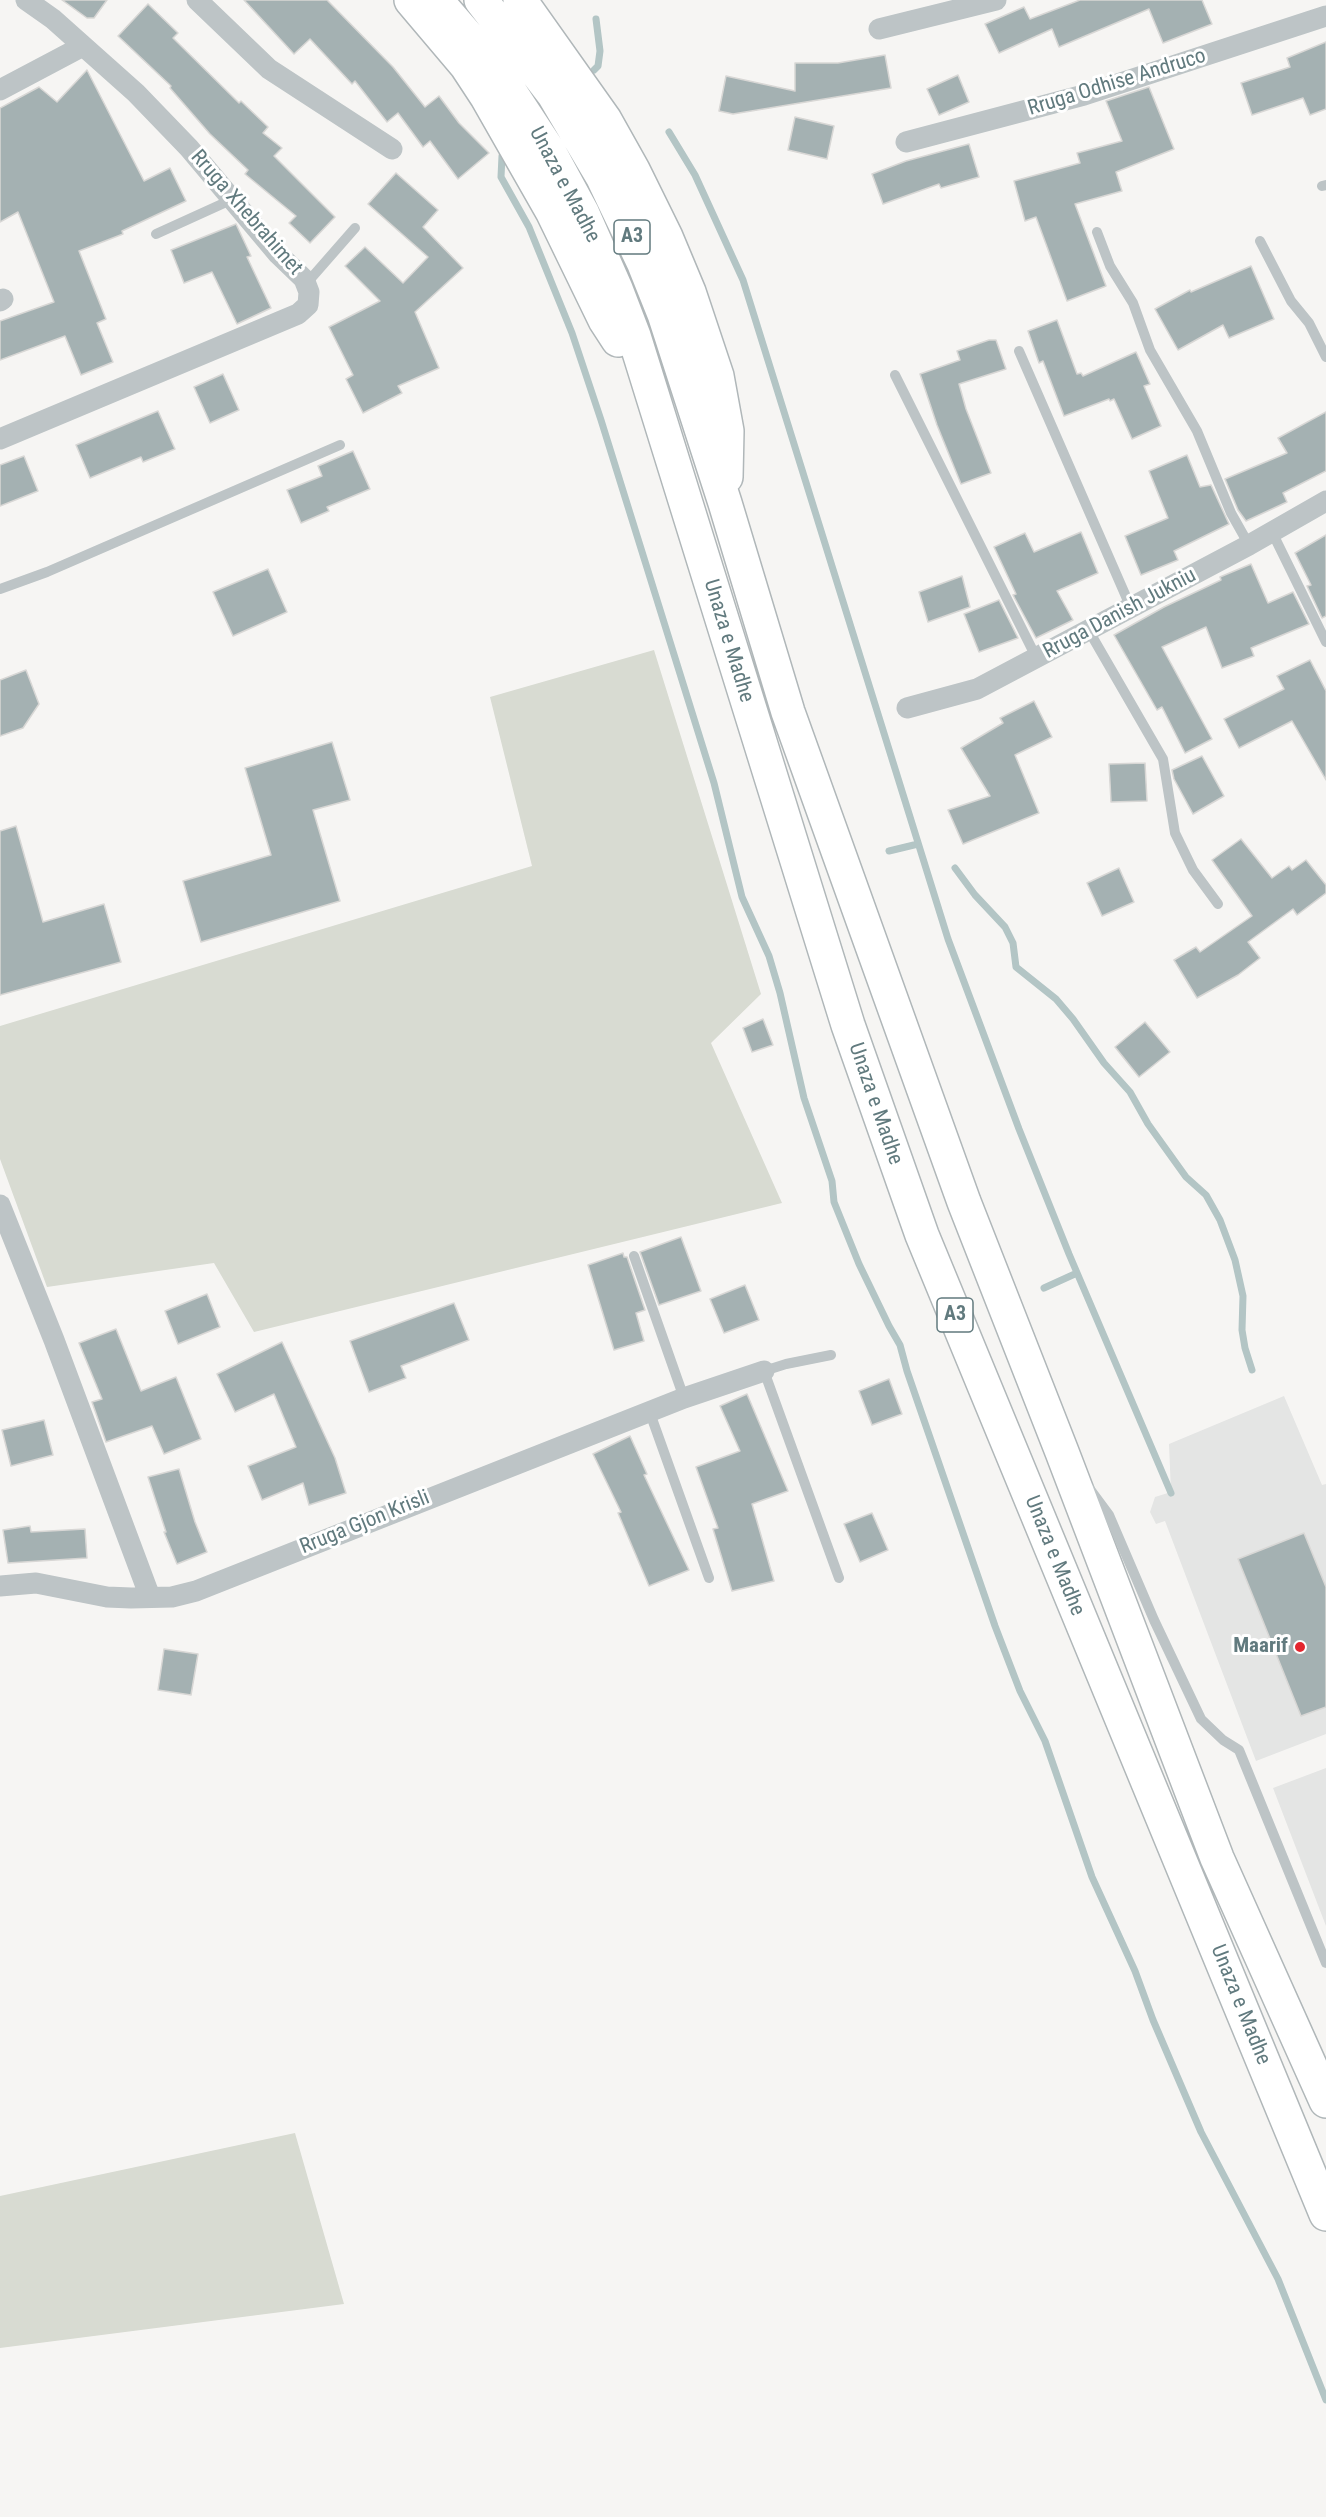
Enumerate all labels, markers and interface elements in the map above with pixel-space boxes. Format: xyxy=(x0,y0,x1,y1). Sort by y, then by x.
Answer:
street label: Rruga Odhise Andruco xyxy=(1025,44,1209,122)
street label: Unaza e Madhe xyxy=(523,123,605,247)
street label: Rruga Xhebrahimet xyxy=(185,145,307,281)
road number: A3 xyxy=(614,220,650,254)
street label: Rruga Danish Jukniu xyxy=(1039,563,1201,665)
street label: Unaza e Madhe xyxy=(697,577,759,705)
street label: Unaza e Madhe xyxy=(842,1040,908,1168)
road number: A3 xyxy=(937,1298,973,1332)
street label: Rruga Gjon Krisli xyxy=(297,1486,433,1560)
street label: Unaza e Madhe xyxy=(1019,1492,1089,1620)
place label: Maarif xyxy=(1233,1634,1288,1660)
marker: Maarif xyxy=(1293,1640,1307,1654)
street label: Unaza e Madhe xyxy=(1205,1941,1275,2069)

